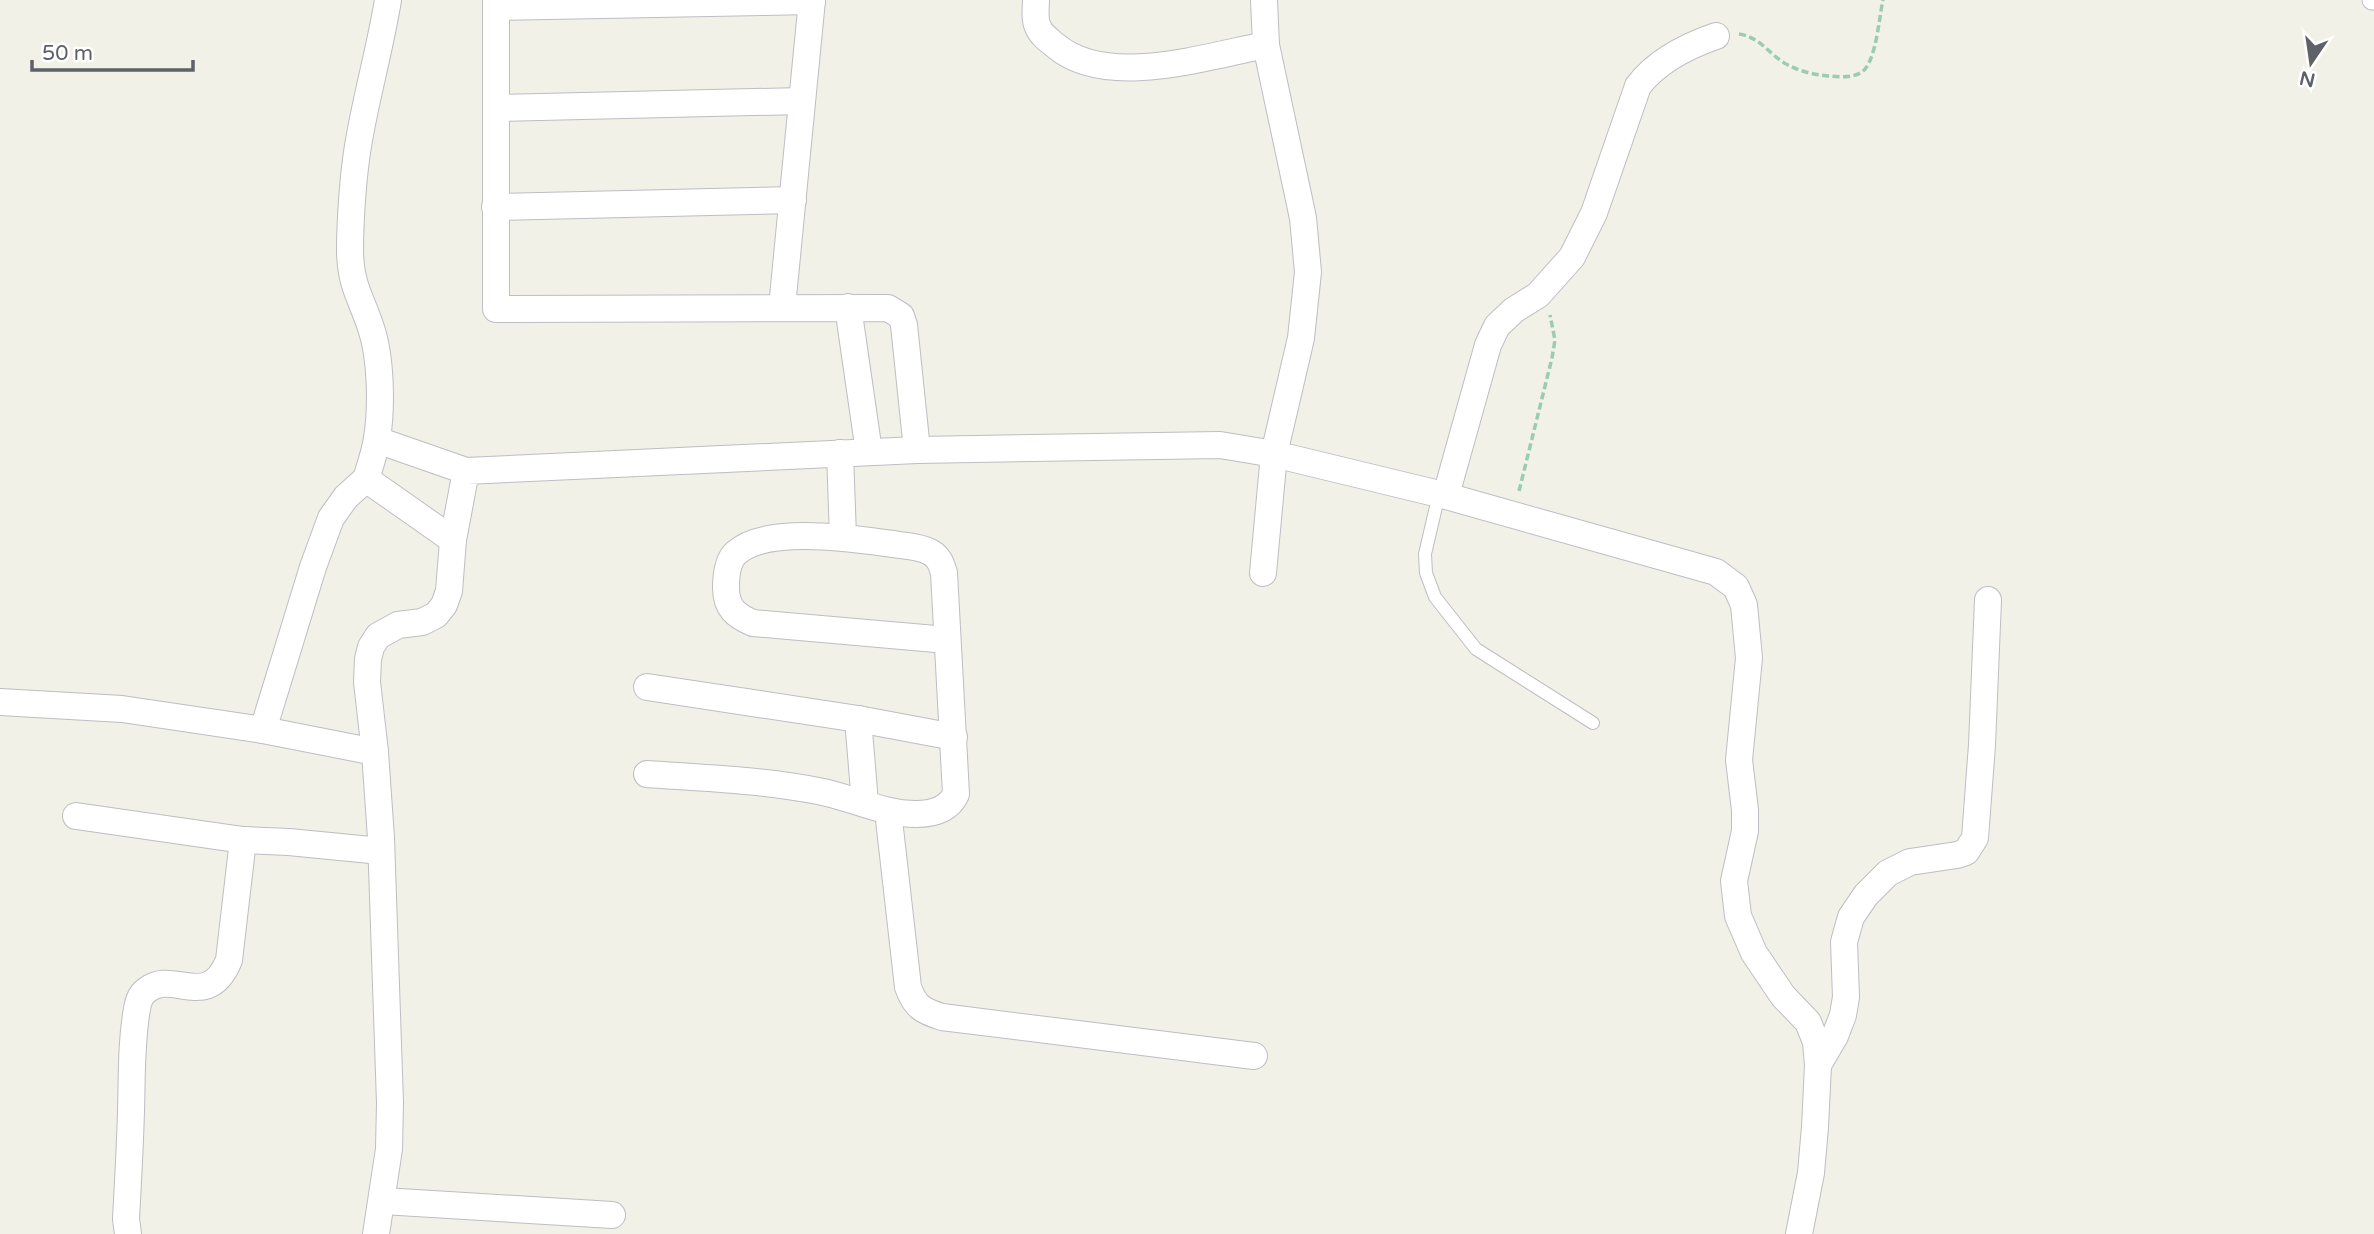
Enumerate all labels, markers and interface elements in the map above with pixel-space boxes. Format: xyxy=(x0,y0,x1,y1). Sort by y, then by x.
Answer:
scale bar xyxy=(32,28,192,72)
north arrow xyxy=(2276,28,2346,98)
text: 50 m xyxy=(42,41,93,66)
text: N xyxy=(2297,66,2317,91)

